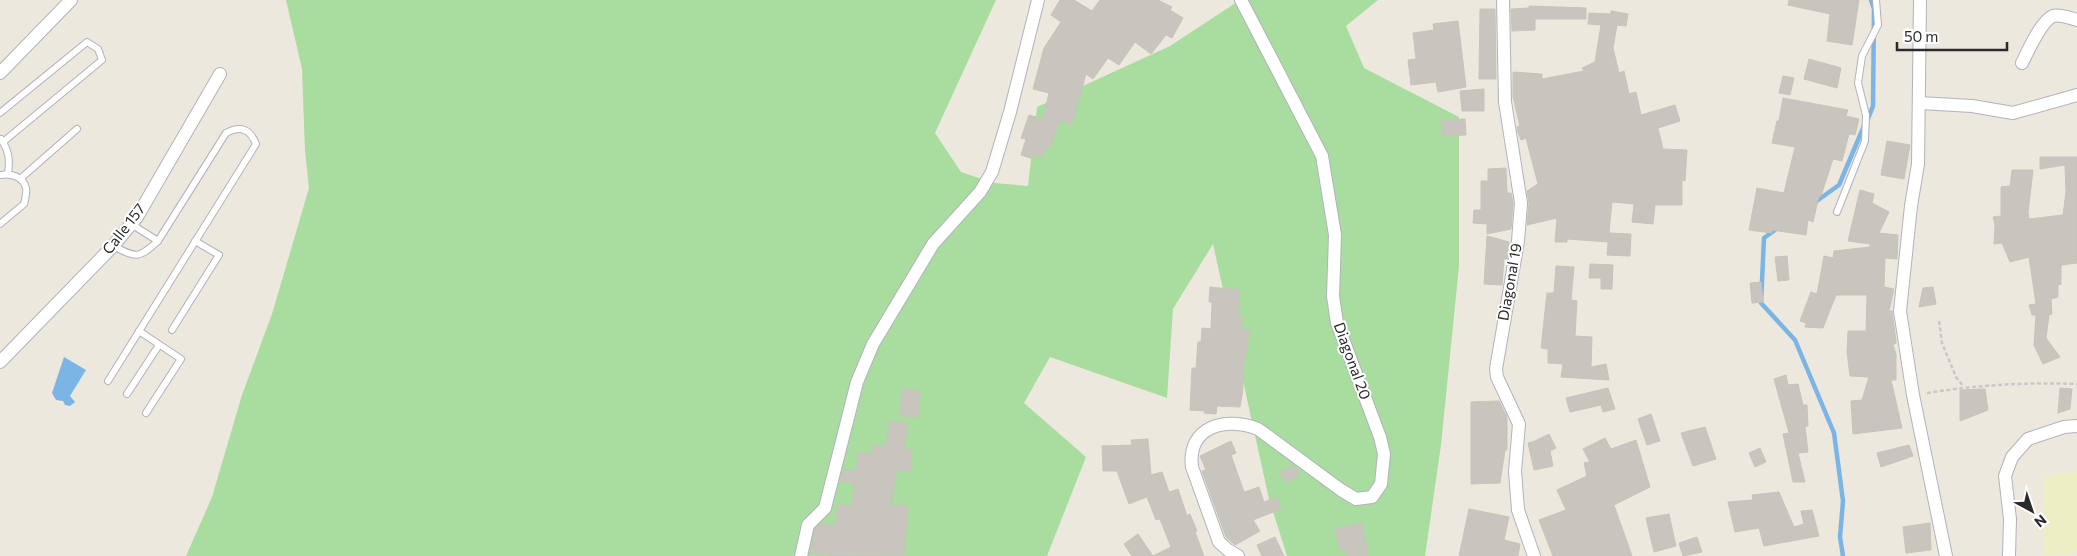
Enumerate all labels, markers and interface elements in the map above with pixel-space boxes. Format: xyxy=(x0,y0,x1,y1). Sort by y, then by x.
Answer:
scale bar xyxy=(1897,20,2007,52)
text: 50 m xyxy=(1904,27,1938,45)
street label: Calle 157 xyxy=(98,199,149,257)
street label: Diagonal 19 xyxy=(1493,242,1525,322)
street label: Diagonal 20 xyxy=(1331,320,1375,402)
north arrow xyxy=(2007,486,2057,536)
text: N xyxy=(2031,511,2050,531)

